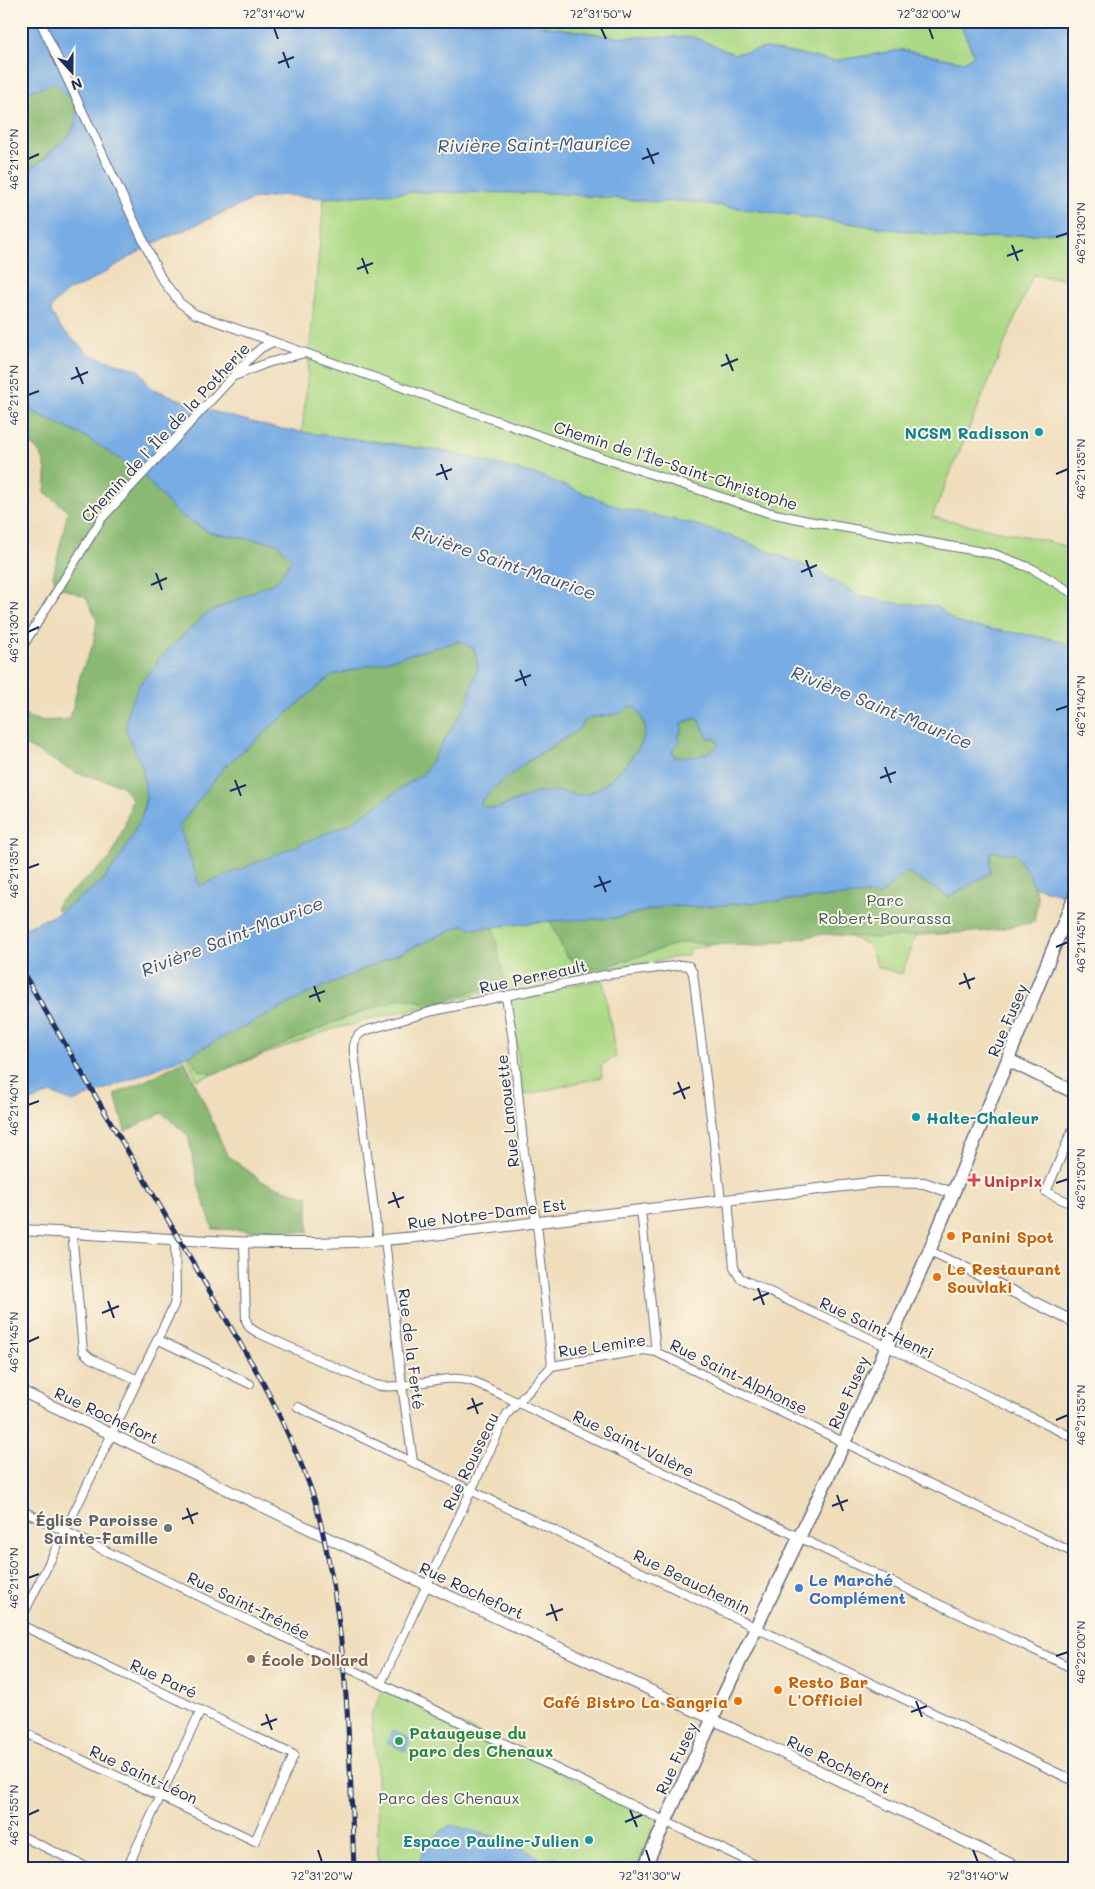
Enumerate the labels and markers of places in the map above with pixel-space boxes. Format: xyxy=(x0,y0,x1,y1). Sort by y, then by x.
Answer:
place label: NCSM Radisson xyxy=(905,422,1029,443)
marker: NCSM Radisson xyxy=(1033,426,1045,438)
place label: Halte-Chaleur xyxy=(926,1107,1039,1128)
marker: Halte-Chaleur xyxy=(910,1111,922,1123)
place label: Uniprix xyxy=(984,1170,1042,1191)
marker: Uniprix xyxy=(968,1174,980,1186)
place label: Panini Spot xyxy=(961,1226,1054,1247)
marker: Panini Spot xyxy=(945,1230,957,1242)
place label: Le Restaurant Souvlaki xyxy=(947,1258,1061,1297)
marker: Le Restaurant Souvlaki xyxy=(931,1271,943,1283)
place label: Église Paroisse Sainte-Famille xyxy=(35,1509,158,1548)
marker: Église Paroisse Sainte-Famille xyxy=(162,1522,174,1534)
place label: Le Marché Complément xyxy=(809,1569,906,1608)
marker: Le Marché Complément xyxy=(793,1582,805,1594)
place label: École Dollard xyxy=(261,1649,368,1670)
marker: École Dollard xyxy=(245,1653,257,1665)
place label: Resto Bar L'Officiel xyxy=(788,1671,868,1710)
marker: Resto Bar L'Officiel xyxy=(772,1684,784,1696)
place label: Café Bistro La Sangria xyxy=(543,1691,728,1712)
marker: Café Bistro La Sangria xyxy=(732,1695,744,1707)
place label: Pataugeuse du parc des Chenaux xyxy=(409,1722,553,1761)
marker: Pataugeuse du parc des Chenaux xyxy=(393,1735,405,1747)
place label: Espace Pauline-Julien xyxy=(403,1830,579,1851)
marker: Espace Pauline-Julien xyxy=(583,1834,595,1846)

